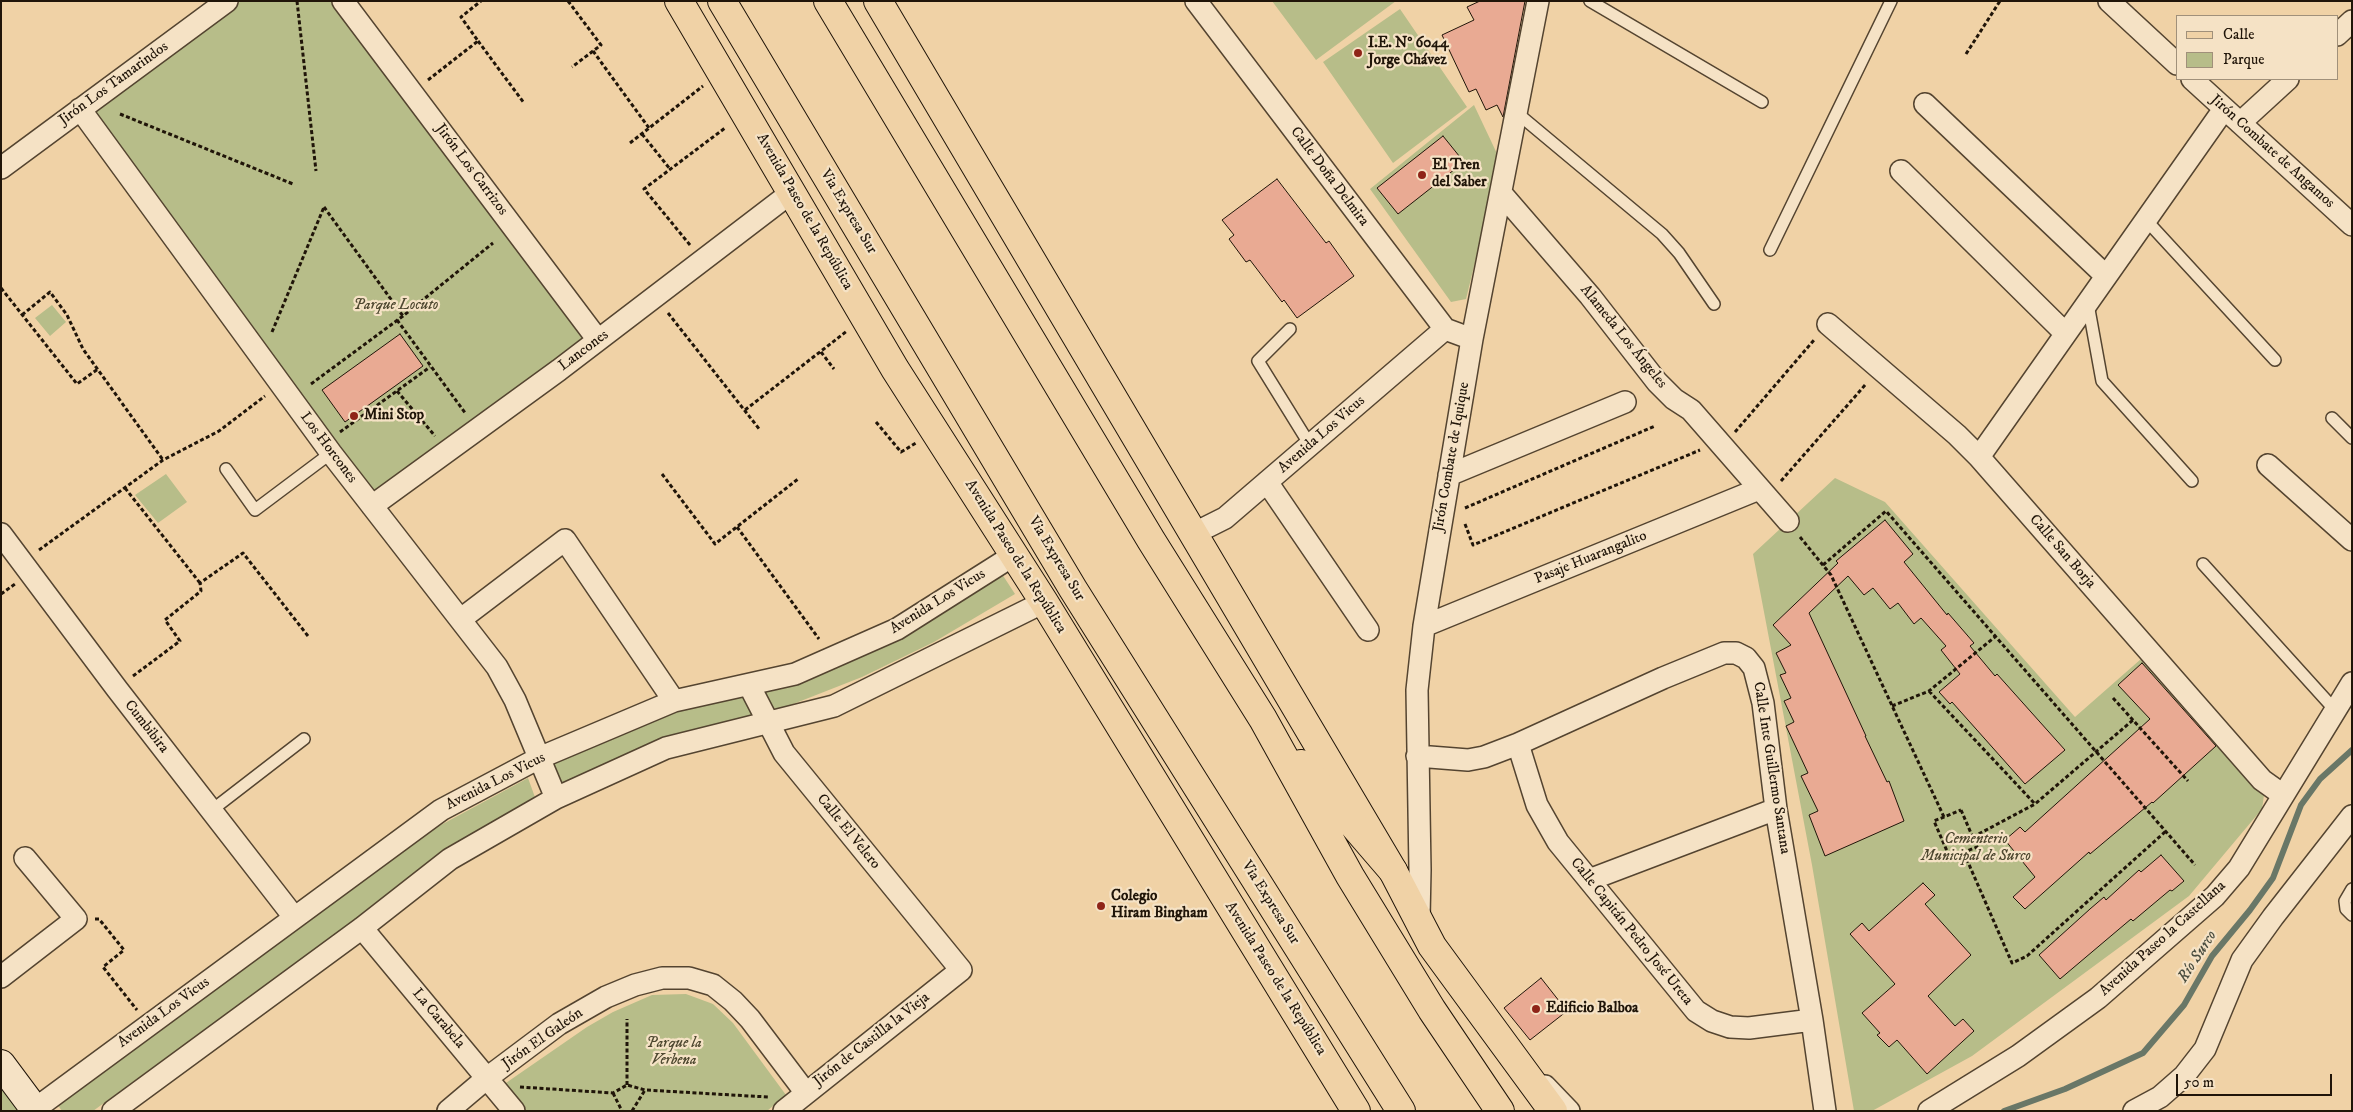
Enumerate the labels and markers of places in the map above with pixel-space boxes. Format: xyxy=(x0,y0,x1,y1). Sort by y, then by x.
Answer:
place label: I.E. N° 6044 Jorge Chávez xyxy=(1368,35,1449,70)
marker: I.E. N° 6044 Jorge Chávez xyxy=(1352,47,1364,59)
place label: El Tren del Saber xyxy=(1432,157,1486,192)
marker: El Tren del Saber xyxy=(1416,169,1428,181)
place label: Mini Stop xyxy=(364,407,424,425)
marker: Mini Stop xyxy=(348,410,360,422)
place label: Colegio Hiram Bingham xyxy=(1111,888,1208,923)
marker: Colegio Hiram Bingham xyxy=(1095,900,1107,912)
place label: Edificio Balboa xyxy=(1546,1000,1638,1018)
marker: Edificio Balboa xyxy=(1530,1003,1542,1015)

